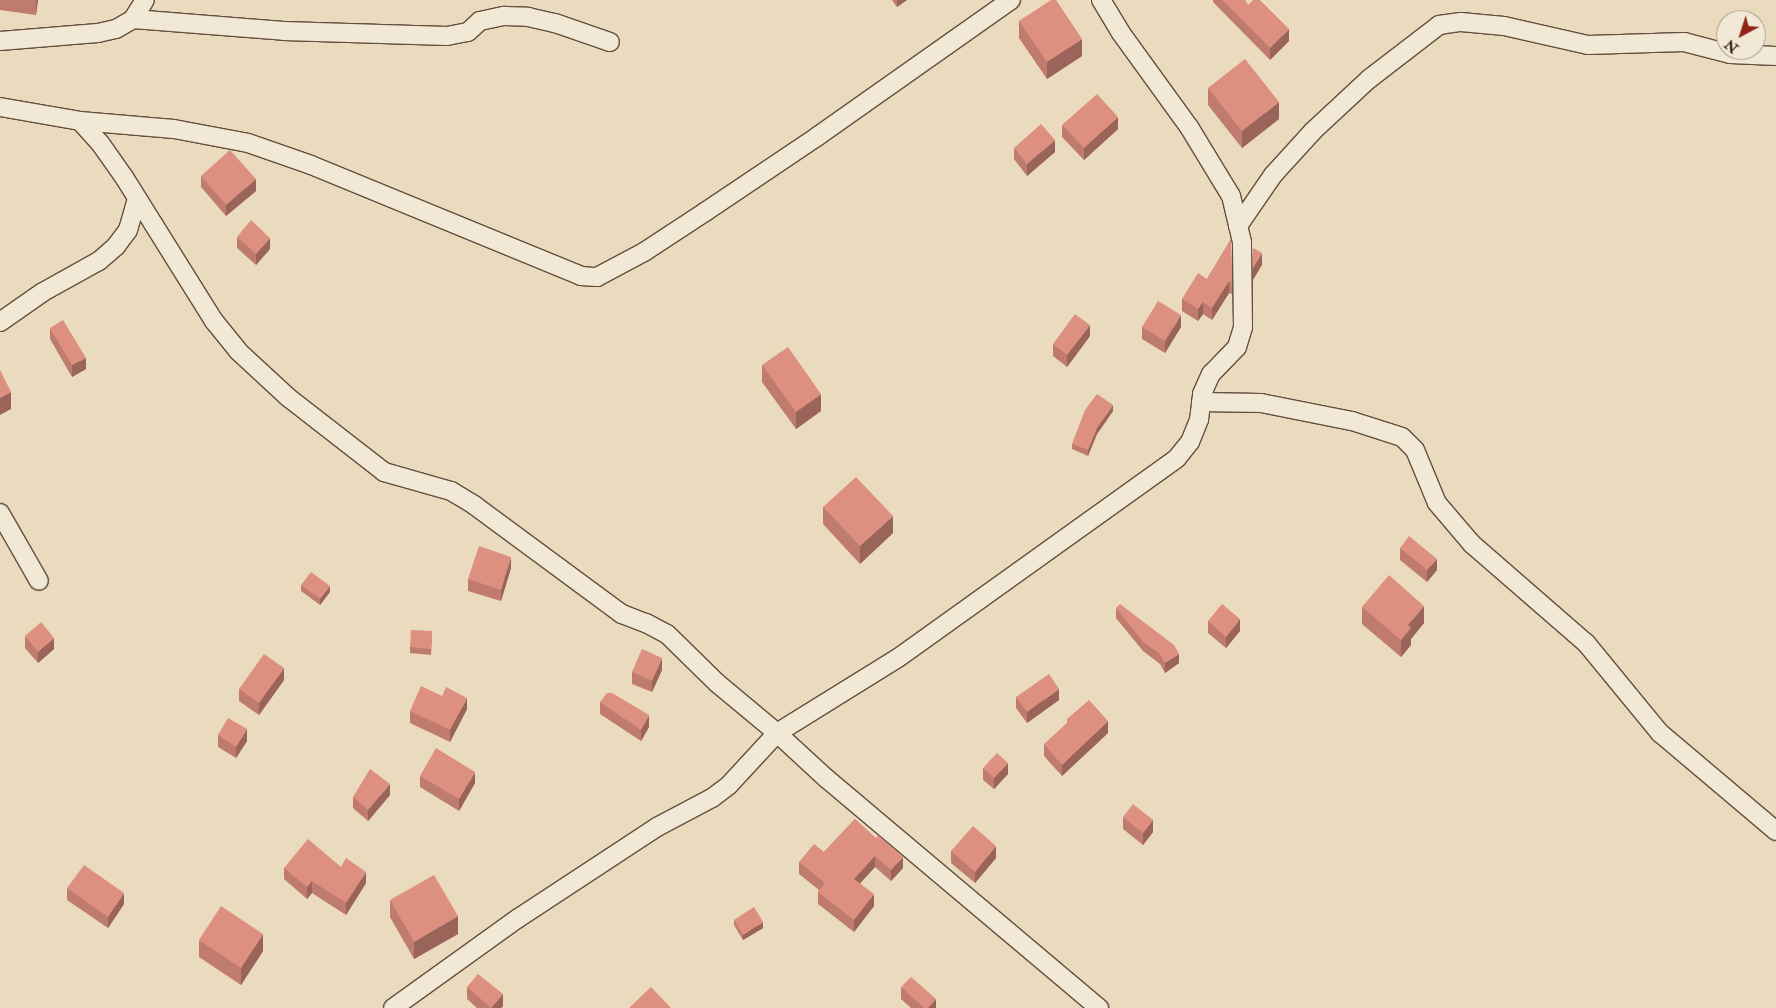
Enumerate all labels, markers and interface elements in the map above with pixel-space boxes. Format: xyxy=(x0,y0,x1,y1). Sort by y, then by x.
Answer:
north arrow xyxy=(1716,10,1766,60)
text: N xyxy=(1721,36,1742,57)

